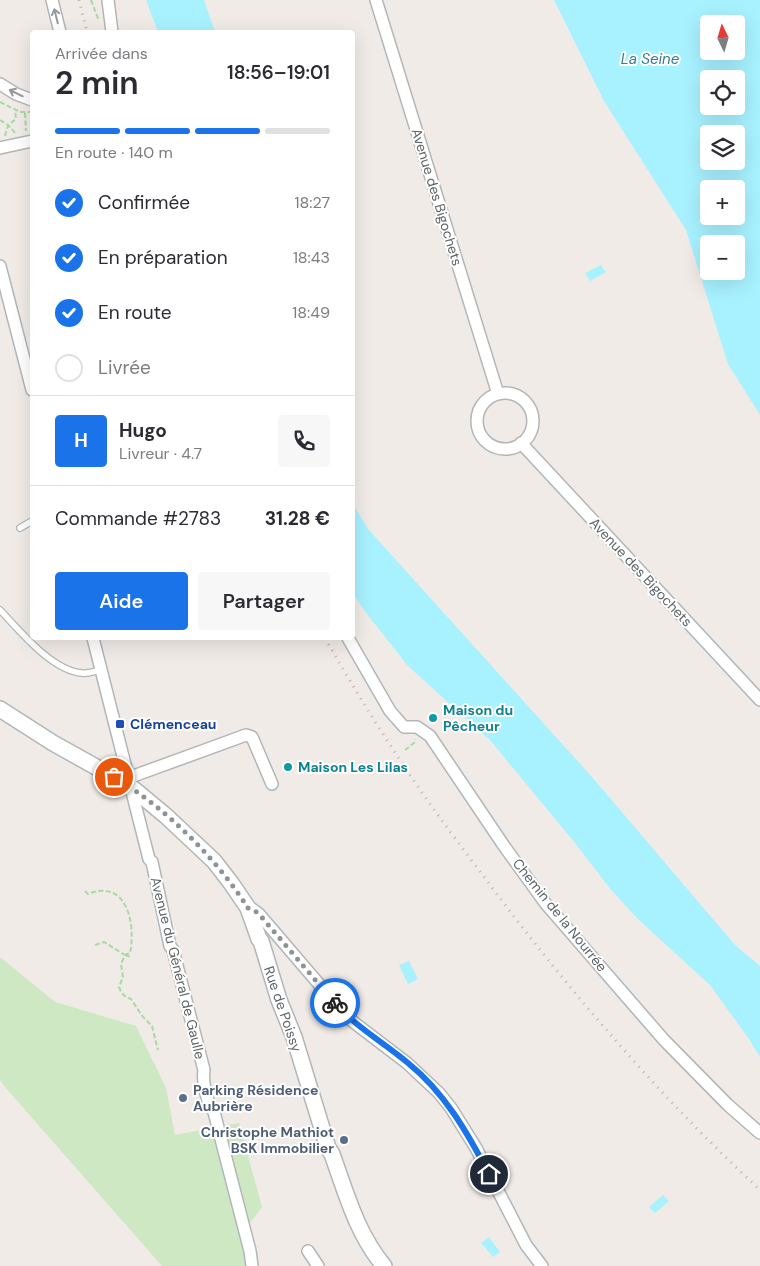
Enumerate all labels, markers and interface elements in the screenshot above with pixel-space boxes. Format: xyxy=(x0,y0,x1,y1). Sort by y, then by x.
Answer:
one-way arrow xyxy=(51,9,60,25)
north arrow xyxy=(700,15,745,60)
map controls xyxy=(700,15,745,280)
text: Arrivée dans xyxy=(55,43,148,64)
water label: La Seine xyxy=(621,49,680,69)
text: 18:56–19:01 xyxy=(227,60,330,85)
text: 2 min xyxy=(55,62,139,104)
button: locate xyxy=(700,70,745,115)
one-way arrow xyxy=(9,88,24,97)
button: layers xyxy=(700,125,745,170)
street label: Avenue des Bigochets xyxy=(408,126,466,268)
text: En route · 140 m xyxy=(55,142,173,163)
button: + xyxy=(700,180,745,225)
icon: check xyxy=(55,189,83,217)
text: Confirmée xyxy=(98,190,190,215)
text: 18:27 xyxy=(295,192,330,213)
button: − xyxy=(700,235,745,280)
icon: check xyxy=(55,244,83,272)
text: En préparation xyxy=(98,245,228,270)
text: 18:43 xyxy=(293,247,330,268)
icon: check xyxy=(55,299,83,327)
text: En route xyxy=(98,300,172,325)
text: 18:49 xyxy=(292,302,330,323)
text: Livrée xyxy=(98,355,151,380)
button: phone xyxy=(278,415,330,467)
text: Hugo xyxy=(119,418,167,443)
text: H xyxy=(74,428,88,453)
text: Livreur · 4.7 xyxy=(119,443,202,464)
text: Commande #2783 xyxy=(55,506,221,531)
text: 31.28 € xyxy=(265,506,330,531)
street label: Avenue des Bigochets xyxy=(586,514,696,630)
button: Aide xyxy=(55,572,188,630)
button: Partager xyxy=(198,572,330,630)
place label: Maison du Pêcheur xyxy=(443,701,513,735)
marker: Maison du Pêcheur xyxy=(427,712,439,724)
place label: Clémenceau xyxy=(130,715,217,733)
marker: Clémenceau xyxy=(114,718,126,730)
pin xyxy=(93,756,135,798)
place label: Maison Les Lilas xyxy=(298,758,408,776)
marker: Maison Les Lilas xyxy=(282,761,294,773)
icon: bag xyxy=(100,763,128,791)
street label: Chemin de la Nourrée xyxy=(509,855,611,975)
street label: Avenue du Général de Gaulle xyxy=(147,875,209,1061)
street label: Rue de Poissy xyxy=(260,964,306,1054)
courier xyxy=(310,978,360,1028)
icon: bike xyxy=(321,989,349,1017)
place label: Parking Résidence Aubrière xyxy=(193,1081,319,1115)
marker: Parking Résidence Aubrière xyxy=(177,1092,189,1104)
place label: Christophe Mathiot BSK Immobilier xyxy=(201,1123,334,1157)
marker: Christophe Mathiot BSK Immobilier xyxy=(338,1134,350,1146)
pin xyxy=(468,1153,510,1195)
icon: home xyxy=(475,1160,503,1188)

